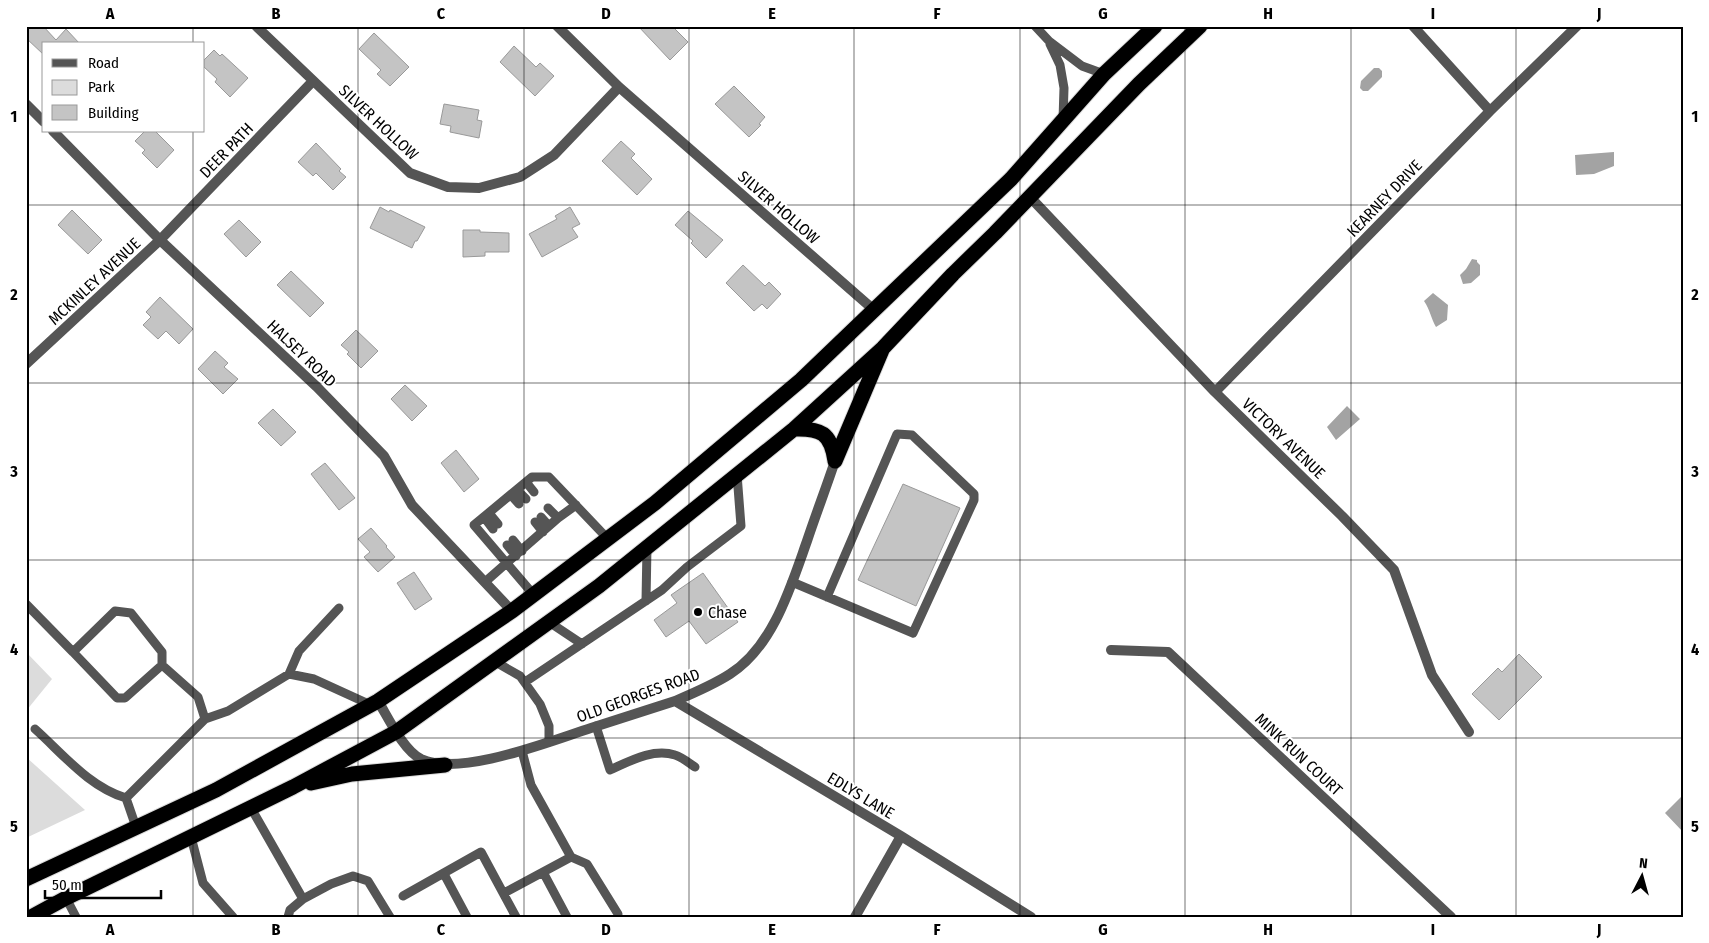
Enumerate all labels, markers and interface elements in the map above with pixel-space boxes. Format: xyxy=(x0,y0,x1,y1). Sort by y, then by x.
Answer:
text: A xyxy=(105,4,115,23)
text: B xyxy=(272,4,281,23)
text: C xyxy=(437,4,446,23)
text: D xyxy=(601,4,611,23)
text: E xyxy=(768,4,776,23)
text: F xyxy=(933,4,941,23)
text: G xyxy=(1098,4,1108,23)
text: H xyxy=(1263,4,1273,23)
text: I xyxy=(1431,4,1435,23)
text: J xyxy=(1596,4,1601,23)
legend xyxy=(42,42,205,132)
text: Road xyxy=(88,54,119,72)
text: Park xyxy=(88,78,115,96)
street label: SILVER HOLLOW xyxy=(335,81,422,164)
text: Building xyxy=(88,104,139,122)
text: 1 xyxy=(11,107,17,126)
text: 1 xyxy=(1692,107,1698,126)
street label: DEER PATH xyxy=(196,119,257,182)
street label: KEARNEY DRIVE xyxy=(1343,156,1426,241)
street label: SILVER HOLLOW xyxy=(734,167,823,248)
street label: MCKINLEY AVENUE xyxy=(45,234,144,329)
text: 2 xyxy=(9,285,18,304)
text: 2 xyxy=(1690,285,1699,304)
street label: HALSEY ROAD xyxy=(263,316,340,391)
street label: VICTORY AVENUE xyxy=(1238,394,1329,483)
text: 3 xyxy=(9,462,18,481)
text: 3 xyxy=(1690,462,1699,481)
place label: Chase xyxy=(708,603,747,622)
marker: Chase xyxy=(692,606,704,618)
text: 4 xyxy=(10,640,18,659)
text: 4 xyxy=(1691,640,1699,659)
street label: OLD GEORGES ROAD xyxy=(574,664,702,727)
street label: MINK RUN COURT xyxy=(1251,709,1347,800)
street label: EDLYS LANE xyxy=(824,768,898,823)
text: 5 xyxy=(10,817,18,836)
text: 5 xyxy=(1691,817,1699,836)
north arrow xyxy=(1616,850,1666,900)
text: N xyxy=(1638,855,1648,872)
scale bar xyxy=(45,868,161,900)
text: 50 m xyxy=(52,876,82,894)
text: A xyxy=(105,920,115,939)
text: B xyxy=(272,920,281,939)
text: C xyxy=(437,920,446,939)
text: D xyxy=(601,920,611,939)
text: E xyxy=(768,920,776,939)
text: F xyxy=(933,920,941,939)
text: G xyxy=(1098,920,1108,939)
text: H xyxy=(1263,920,1273,939)
text: I xyxy=(1431,920,1435,939)
text: J xyxy=(1596,920,1601,939)

